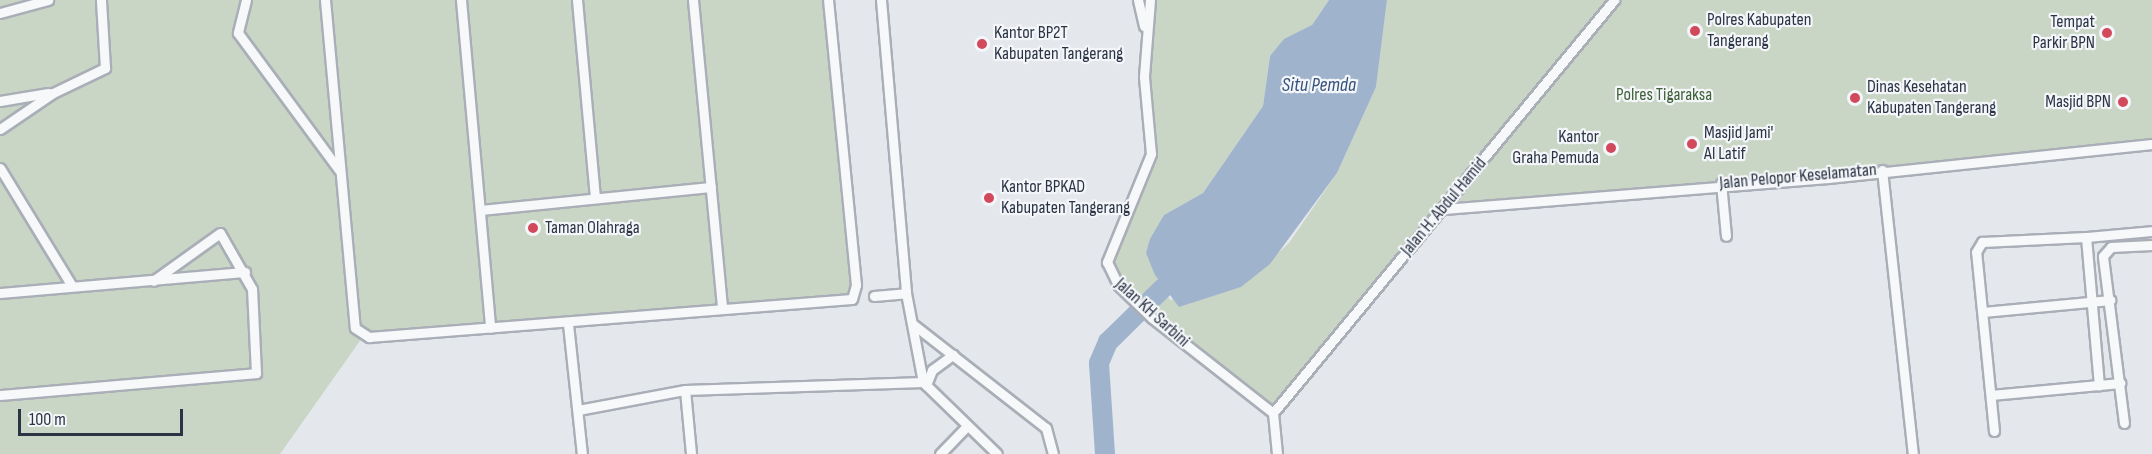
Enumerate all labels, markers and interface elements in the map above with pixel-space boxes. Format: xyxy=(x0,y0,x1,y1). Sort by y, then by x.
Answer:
place label: Polres Kabupaten Tangerang xyxy=(1707,10,1811,52)
place label: Tempat Parkir BPN xyxy=(2033,12,2095,54)
place label: Kantor BP2T Kabupaten Tangerang xyxy=(994,23,1123,66)
marker: Polres Kabupaten Tangerang xyxy=(1688,24,1702,38)
marker: Tempat Parkir BPN xyxy=(2100,26,2114,40)
marker: Kantor BP2T Kabupaten Tangerang xyxy=(975,37,989,51)
water label: Situ Pemda xyxy=(1282,73,1356,97)
place label: Dinas Kesehatan Kabupaten Tangerang xyxy=(1867,77,1996,119)
park label: Polres Tigaraksa xyxy=(1616,84,1712,106)
marker: Dinas Kesehatan Kabupaten Tangerang xyxy=(1848,91,1862,105)
place label: Masjid BPN xyxy=(2045,91,2111,113)
marker: Masjid BPN xyxy=(2116,95,2130,109)
place label: Masjid Jami' Al Latif xyxy=(1704,123,1773,166)
place label: Kantor Graha Pemuda xyxy=(1512,127,1599,170)
marker: Masjid Jami' Al Latif xyxy=(1685,137,1699,151)
marker: Kantor Graha Pemuda xyxy=(1604,141,1618,155)
street label: Jalan H. Abdul Hamid xyxy=(1397,153,1491,261)
street label: Jalan Pelopor Keselamatan xyxy=(1719,159,1877,195)
place label: Kantor BPKAD Kabupaten Tangerang xyxy=(1001,177,1130,219)
marker: Kantor BPKAD Kabupaten Tangerang xyxy=(982,191,996,205)
place label: Taman Olahraga xyxy=(545,217,640,239)
marker: Taman Olahraga xyxy=(526,221,540,235)
street label: Jalan KH Sarbini xyxy=(1110,274,1194,352)
scale bar xyxy=(21,397,186,435)
text: 100 m xyxy=(29,409,66,430)

